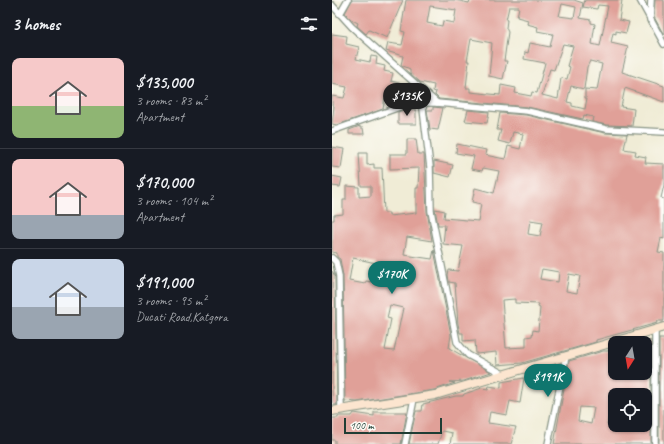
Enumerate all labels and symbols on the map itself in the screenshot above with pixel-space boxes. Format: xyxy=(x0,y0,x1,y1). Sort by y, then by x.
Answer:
pin: $135K xyxy=(379,83,435,117)
pin: $170K xyxy=(364,261,420,295)
north arrow xyxy=(608,336,652,380)
pin: $191K xyxy=(520,364,576,398)
scale bar xyxy=(344,416,442,435)

